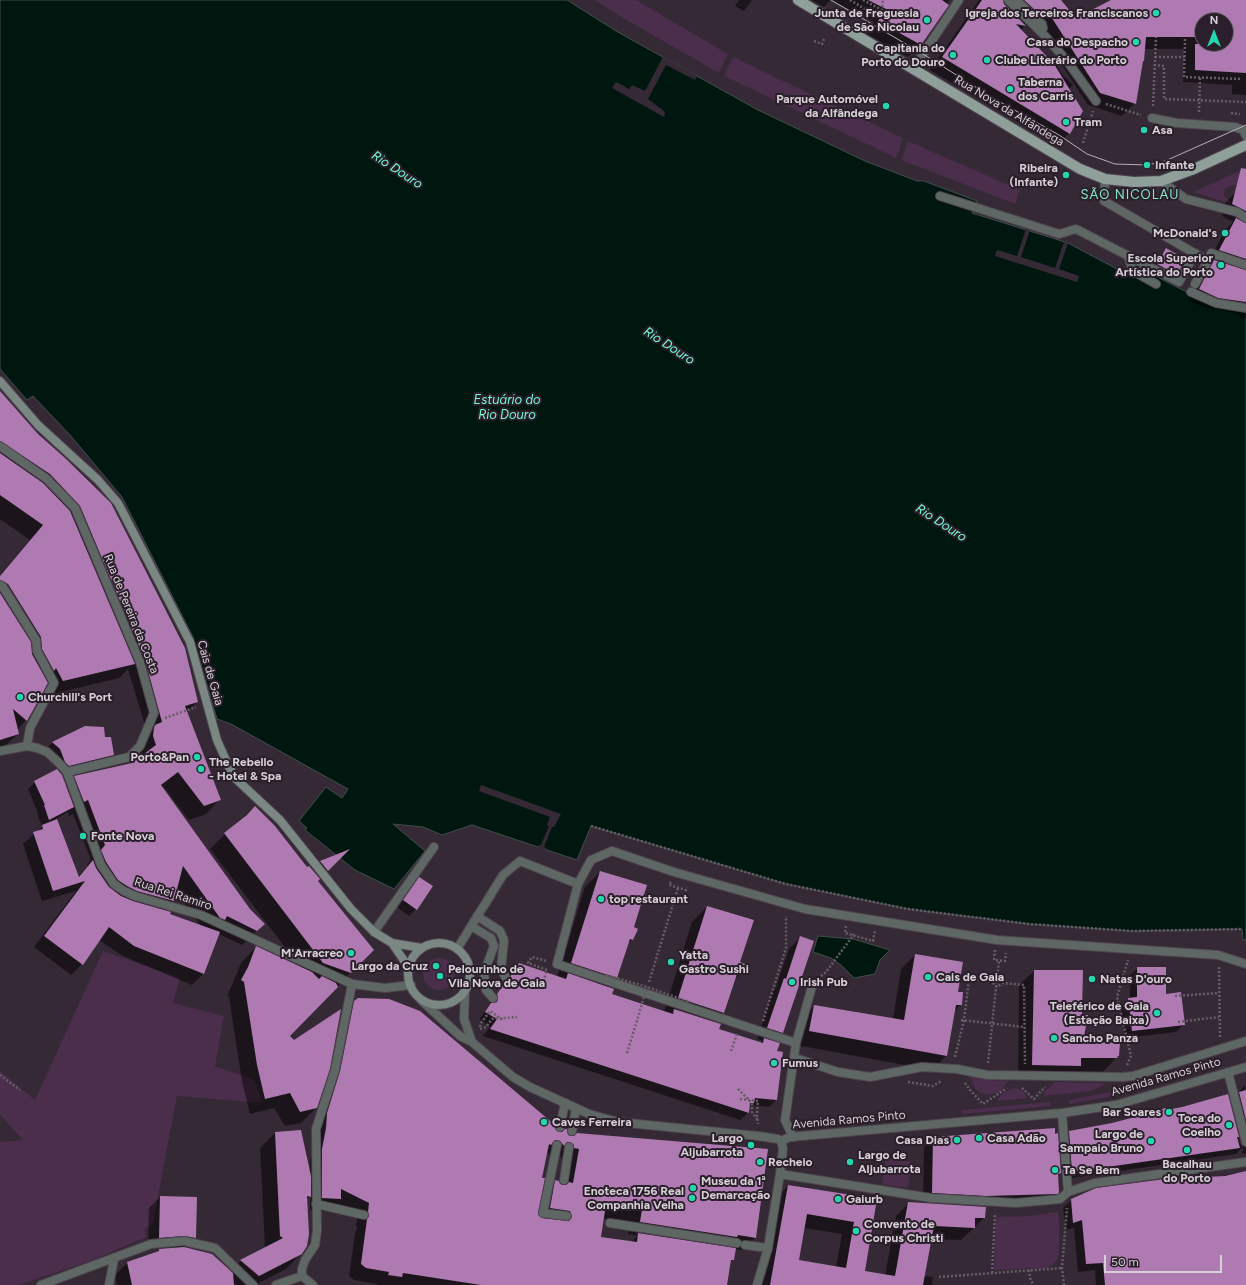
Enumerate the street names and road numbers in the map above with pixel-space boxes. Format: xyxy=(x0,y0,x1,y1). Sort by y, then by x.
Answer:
street label: Rua Nova da Alfândega xyxy=(952,73,1066,149)
street label: Rua de Pereira da Costa xyxy=(100,552,162,676)
street label: Cais de Gaia xyxy=(194,639,226,707)
street label: Rua Rei Ramiro xyxy=(132,875,214,913)
street label: Avenida Ramos Pinto xyxy=(1109,1054,1223,1100)
street label: Avenida Ramos Pinto xyxy=(792,1108,906,1132)

